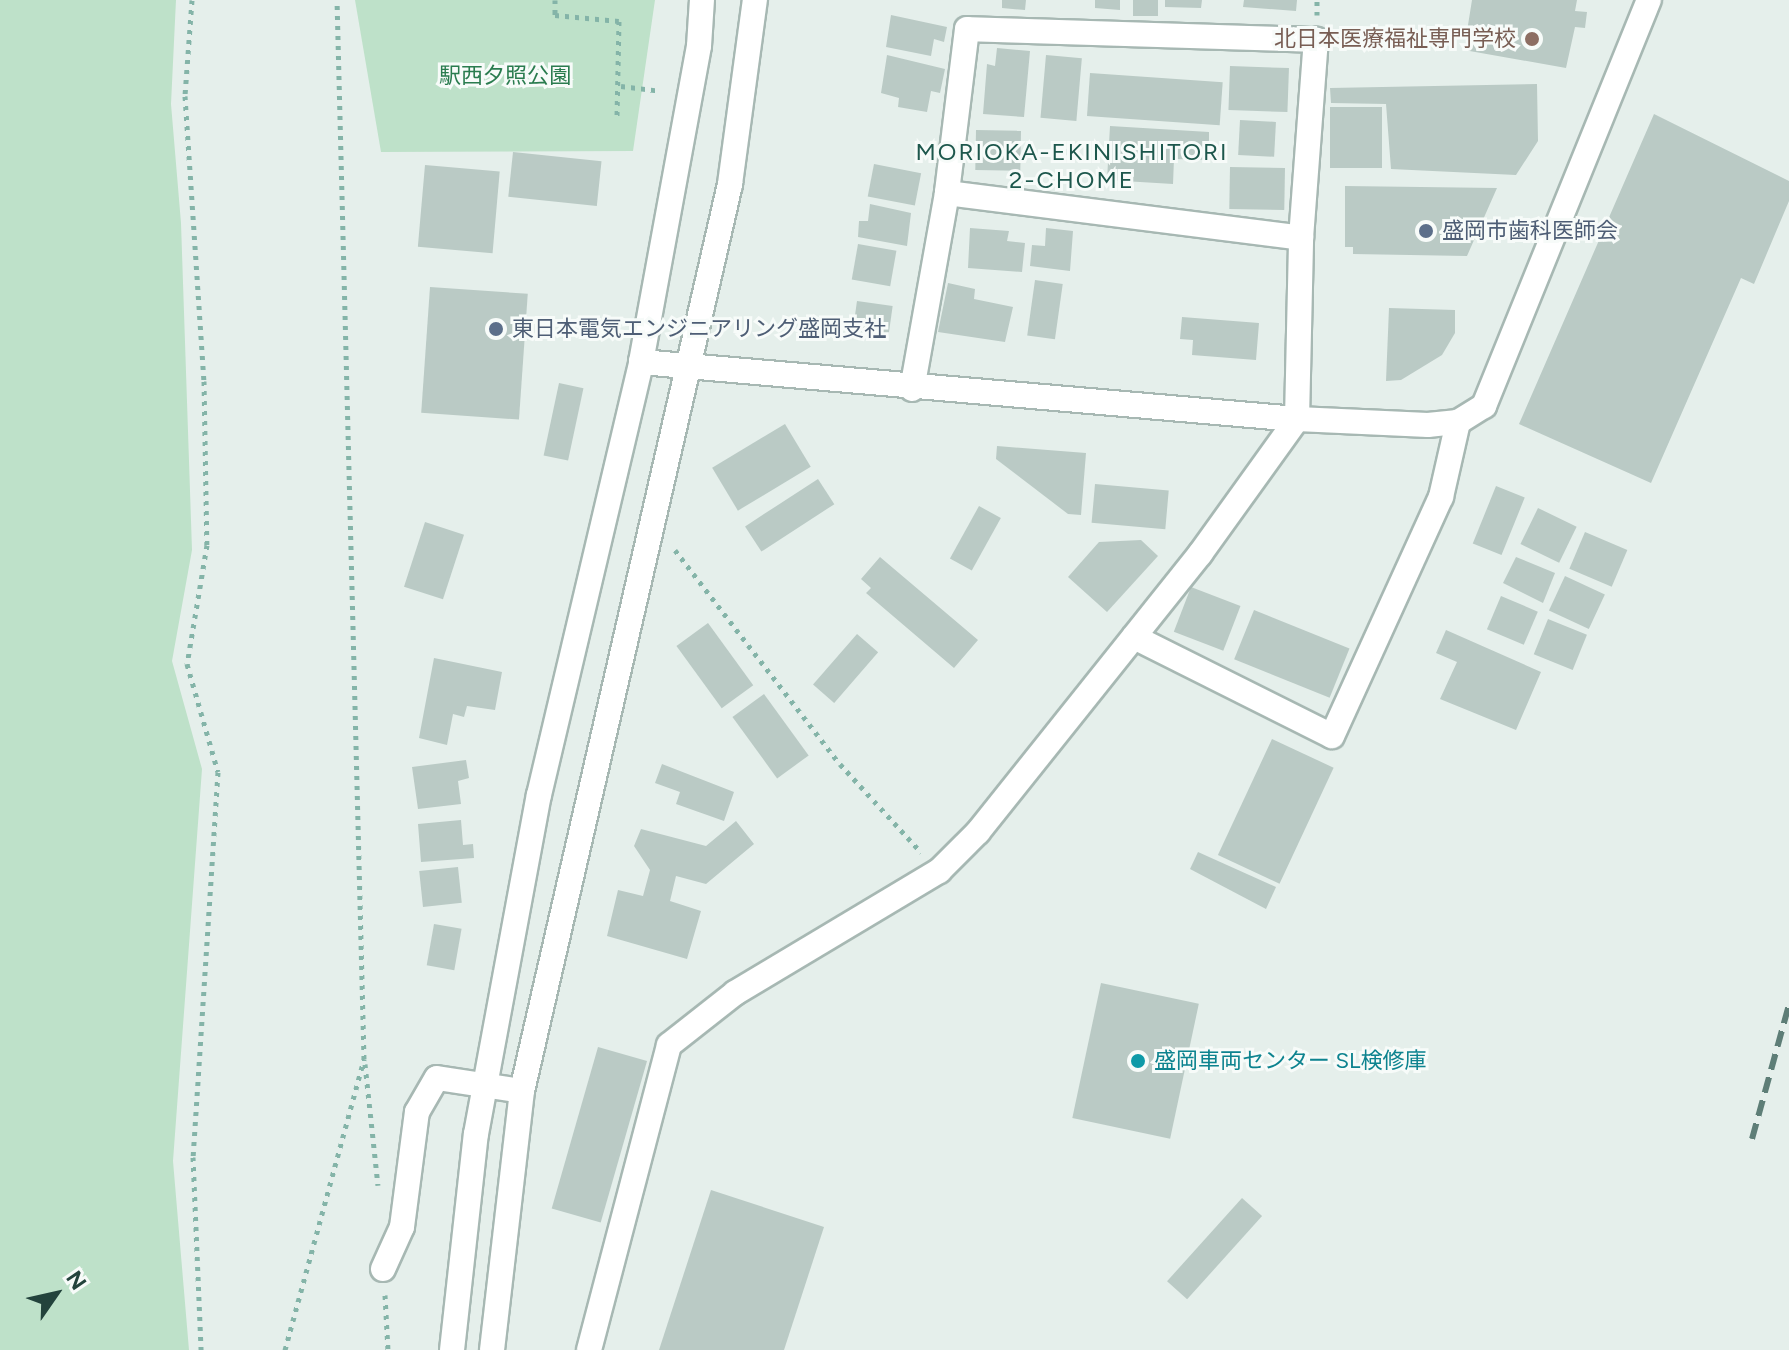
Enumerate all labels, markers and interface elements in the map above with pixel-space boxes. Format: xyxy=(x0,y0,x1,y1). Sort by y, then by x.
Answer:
place label: 北日本医療福祉専門学校 xyxy=(1274,26,1516,52)
marker: 北日本医療福祉専門学校 xyxy=(1523,30,1541,48)
park label: 駅西夕照公園 xyxy=(439,63,571,89)
district label: MORIOKA-EKINISHITORI 2-CHOME xyxy=(915,138,1229,194)
place label: 盛岡市歯科医師会 xyxy=(1442,218,1618,244)
marker: 盛岡市歯科医師会 xyxy=(1417,222,1435,240)
place label: 東日本電気エンジニアリング盛岡支社 xyxy=(512,316,886,342)
marker: 東日本電気エンジニアリング盛岡支社 xyxy=(487,320,505,338)
place label: 盛岡車両センター SL検修庫 xyxy=(1154,1048,1426,1074)
marker: 盛岡車両センター SL検修庫 xyxy=(1129,1052,1147,1070)
north arrow xyxy=(16,1254,96,1334)
text: N xyxy=(60,1266,92,1295)

